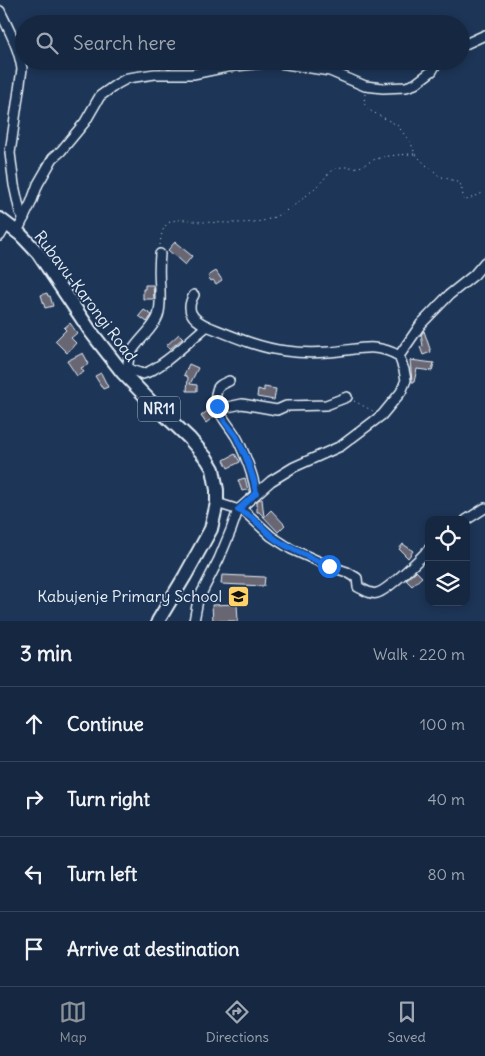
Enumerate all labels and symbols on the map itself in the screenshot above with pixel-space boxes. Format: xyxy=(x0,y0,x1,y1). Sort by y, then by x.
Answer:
street label: Rubavu-Karongi Road xyxy=(30,227,142,365)
route end xyxy=(206,395,229,418)
road number: NR11 xyxy=(138,396,180,422)
route start xyxy=(318,555,341,578)
school or university icon: Kabujenje Primary School xyxy=(226,584,250,608)
place label: Kabujenje Primary School xyxy=(37,586,222,606)

